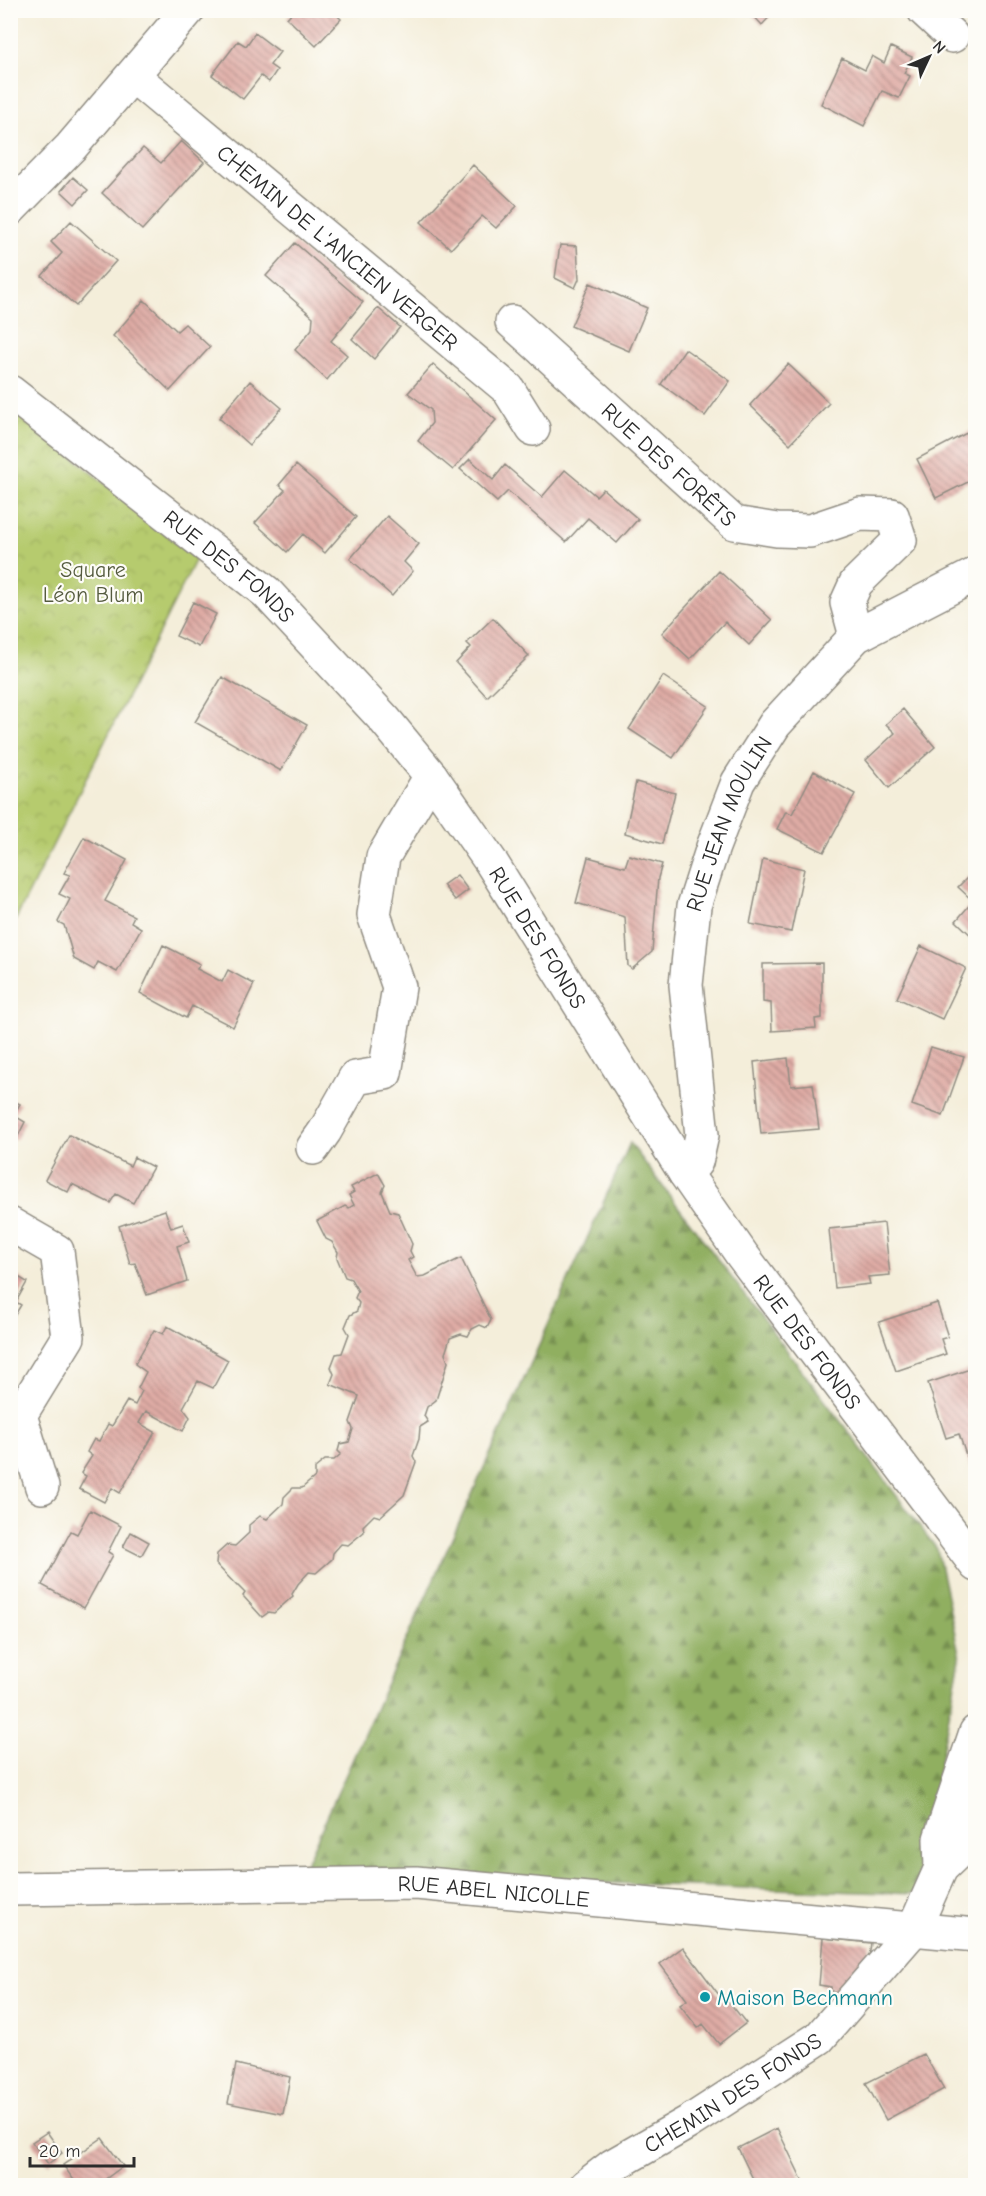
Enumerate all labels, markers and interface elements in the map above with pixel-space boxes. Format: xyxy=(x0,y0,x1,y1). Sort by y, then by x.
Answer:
north arrow xyxy=(899,27,959,87)
text: N xyxy=(929,37,949,57)
street label: CHEMIN DE L'ANCIEN VERGER xyxy=(211,140,463,356)
street label: RUE DES FORÊTS xyxy=(596,398,741,532)
street label: RUE DES FONDS xyxy=(158,505,300,628)
park label: Square Léon Blum xyxy=(43,557,143,608)
street label: RUE JEAN MOULIN xyxy=(681,731,778,915)
street label: RUE DES FONDS xyxy=(483,862,591,1014)
street label: RUE DES FONDS xyxy=(747,1270,866,1415)
street label: RUE ABEL NICOLLE xyxy=(398,1871,591,1913)
place label: Maison Bechmann xyxy=(717,1985,893,2011)
marker: Maison Bechmann xyxy=(698,1990,712,2004)
street label: CHEMIN DES FONDS xyxy=(640,2028,827,2159)
scale bar xyxy=(30,2130,134,2168)
text: 20 m xyxy=(39,2141,80,2162)

